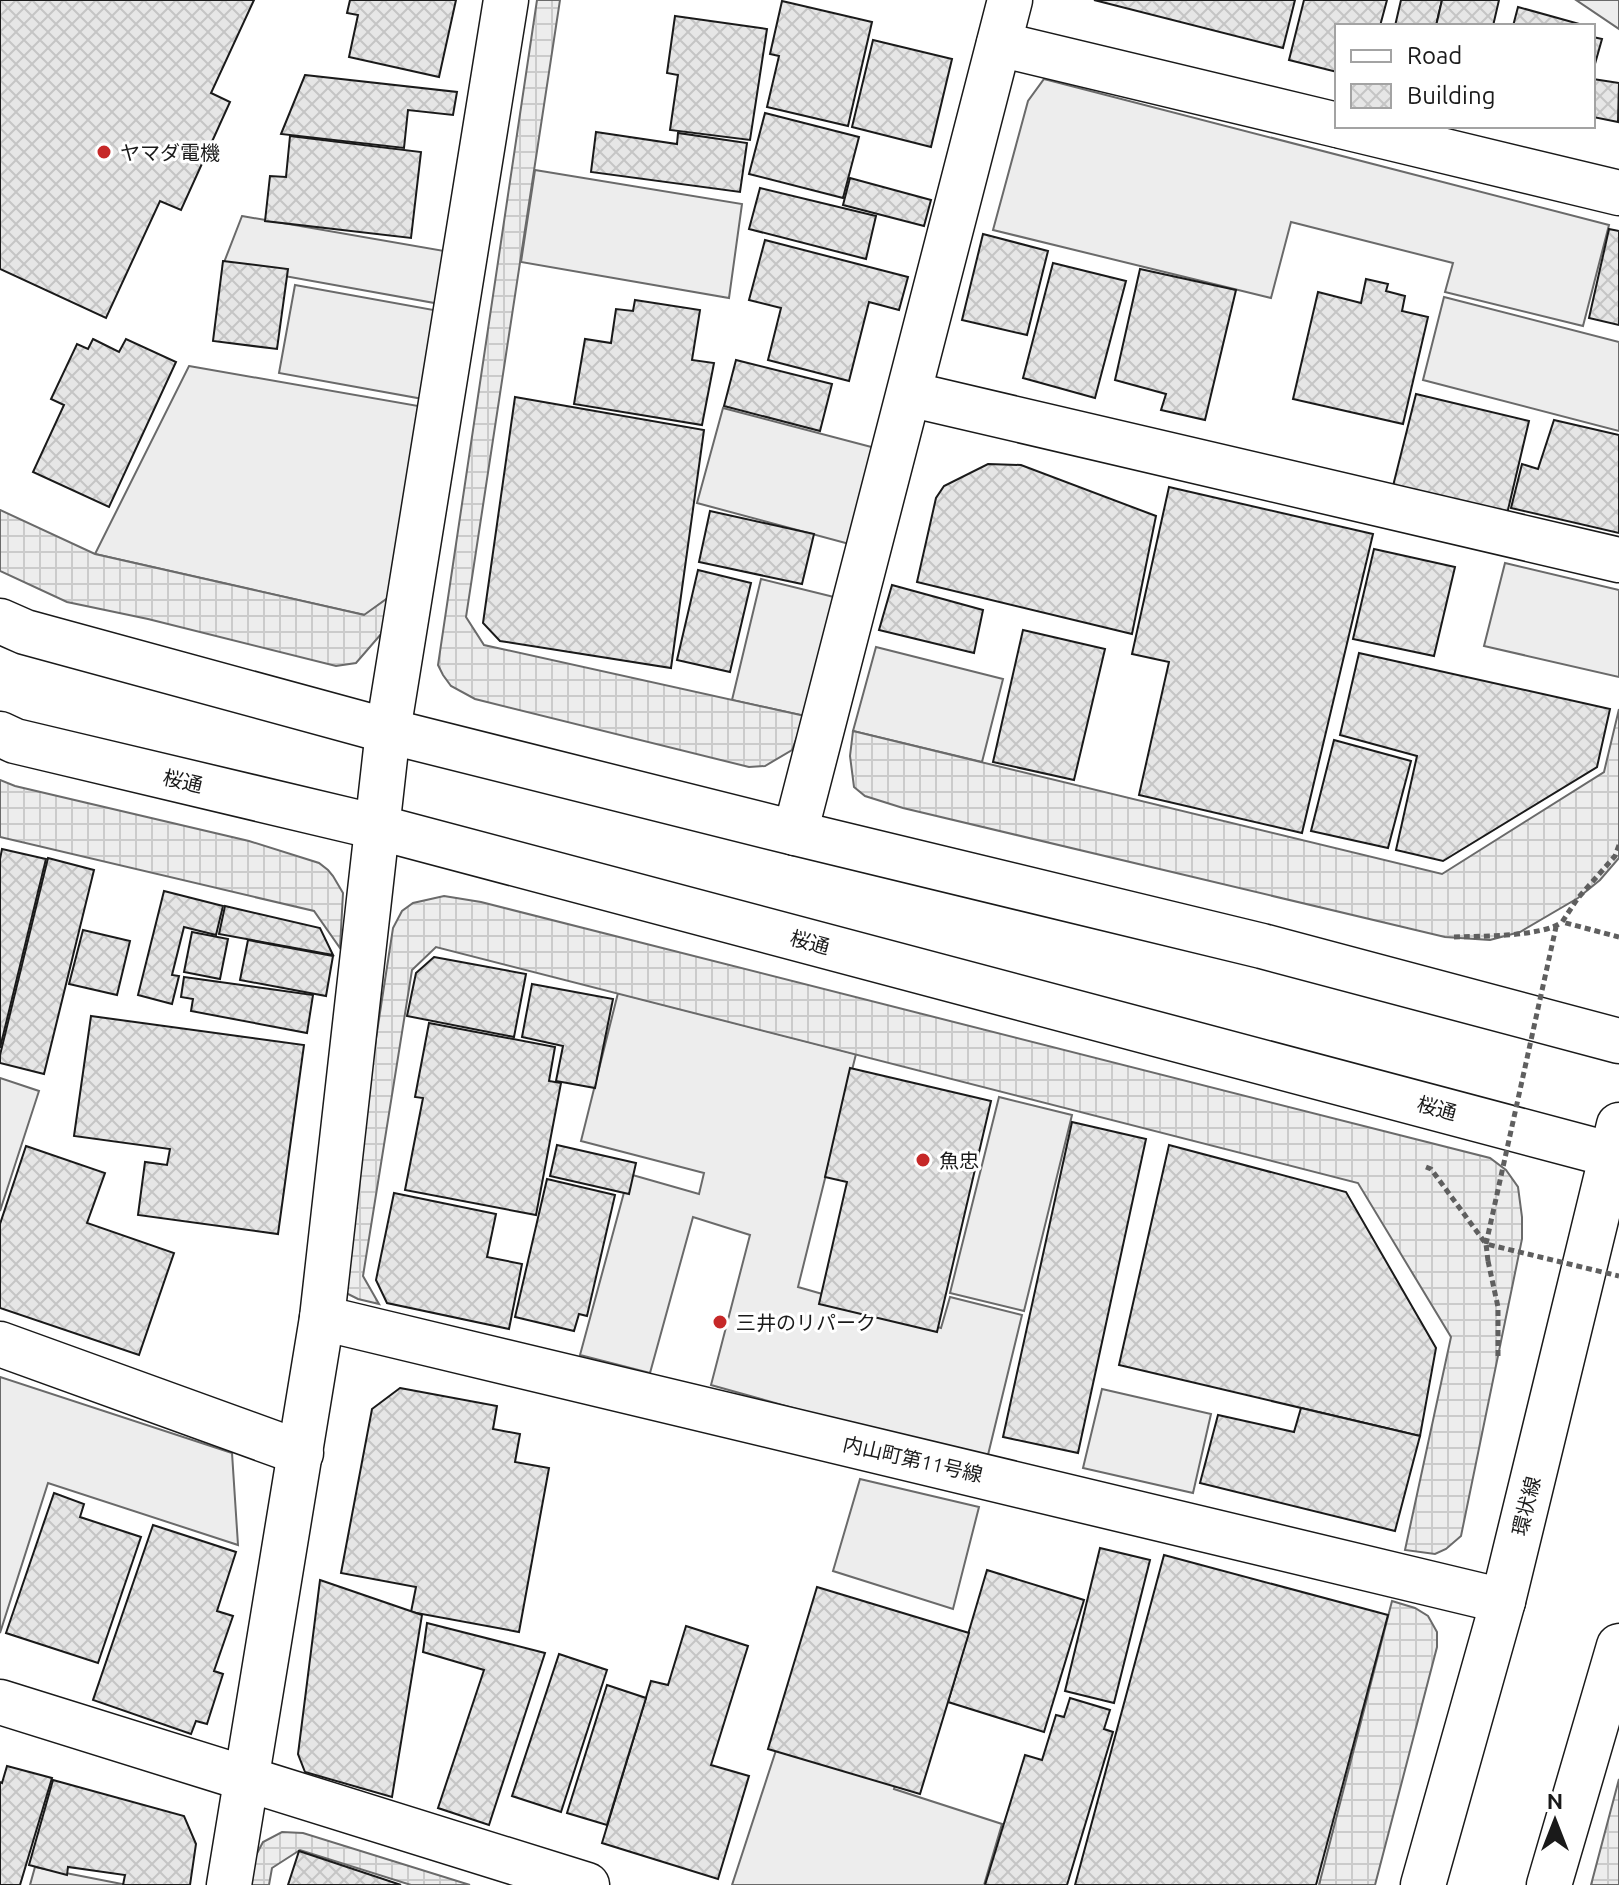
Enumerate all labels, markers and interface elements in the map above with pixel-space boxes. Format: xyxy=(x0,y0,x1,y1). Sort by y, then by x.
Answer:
legend xyxy=(1335,24,1595,128)
text: Road xyxy=(1407,42,1462,69)
text: Building xyxy=(1407,82,1495,109)
place label: ヤマダ電機 xyxy=(120,141,220,164)
marker: ヤマダ電機 xyxy=(95,143,113,161)
street label: 桜通 xyxy=(161,765,205,797)
street label: 桜通 xyxy=(788,926,832,958)
street label: 桜通 xyxy=(1415,1092,1459,1124)
place label: 魚忠 xyxy=(939,1149,979,1172)
marker: 魚忠 xyxy=(914,1151,932,1169)
place label: 三井のリパーク xyxy=(736,1311,876,1334)
marker: 三井のリパーク xyxy=(711,1313,729,1331)
street label: 内山町第11号線 xyxy=(841,1432,985,1486)
street label: 環状線 xyxy=(1508,1474,1544,1538)
north arrow xyxy=(1515,1781,1595,1861)
text: N xyxy=(1547,1788,1563,1813)

